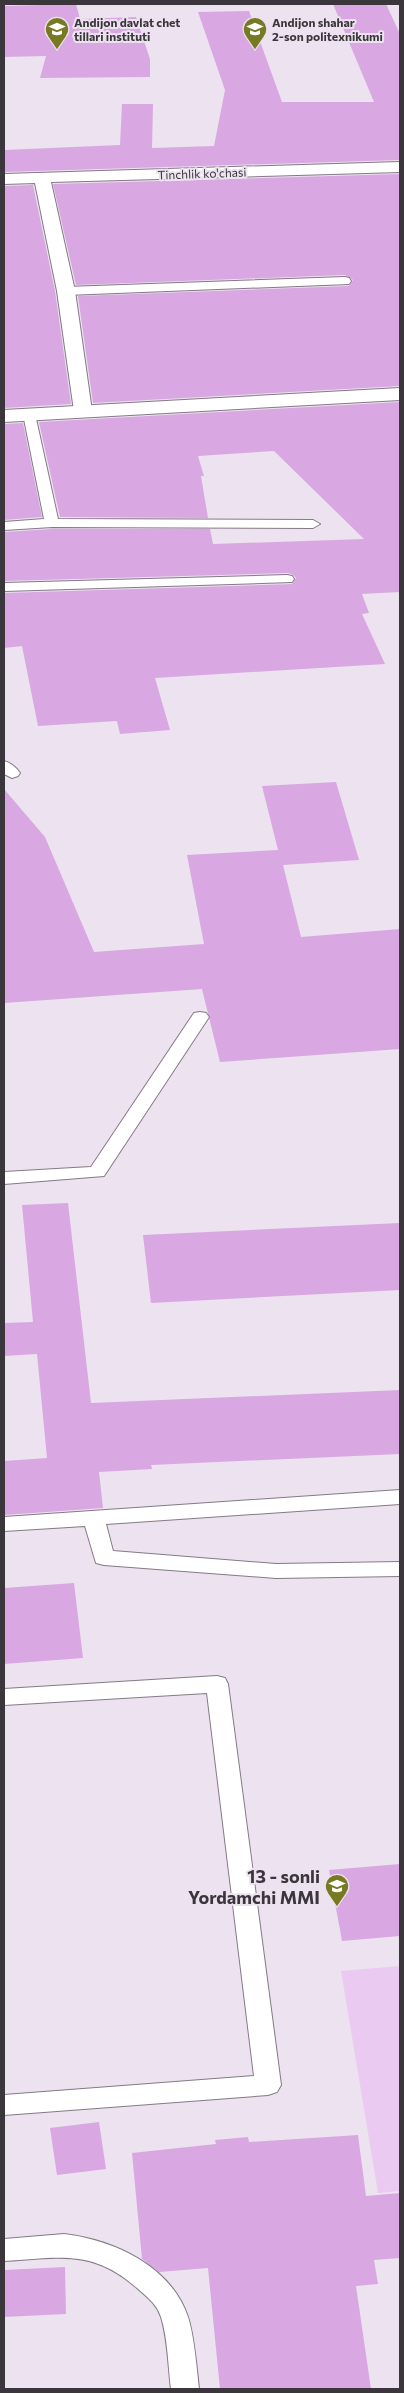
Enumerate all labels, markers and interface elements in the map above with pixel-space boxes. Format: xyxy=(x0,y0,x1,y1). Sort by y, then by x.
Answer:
place label: Andijon davlat chet tillari instituti xyxy=(74,15,180,43)
place label: Andijon shahar 2-son politexnikumi xyxy=(272,15,383,43)
school or university icon: Andijon davlat chet tillari instituti xyxy=(44,16,70,50)
school or university icon: Andijon shahar 2-son politexnikumi xyxy=(242,16,268,50)
street label: Tinchlik ko'chasi xyxy=(157,164,247,182)
place label: 13 - sonli Yordamchi MMI xyxy=(188,1865,320,1908)
school or university icon: 13 - sonli Yordamchi MMI xyxy=(324,1873,350,1907)

